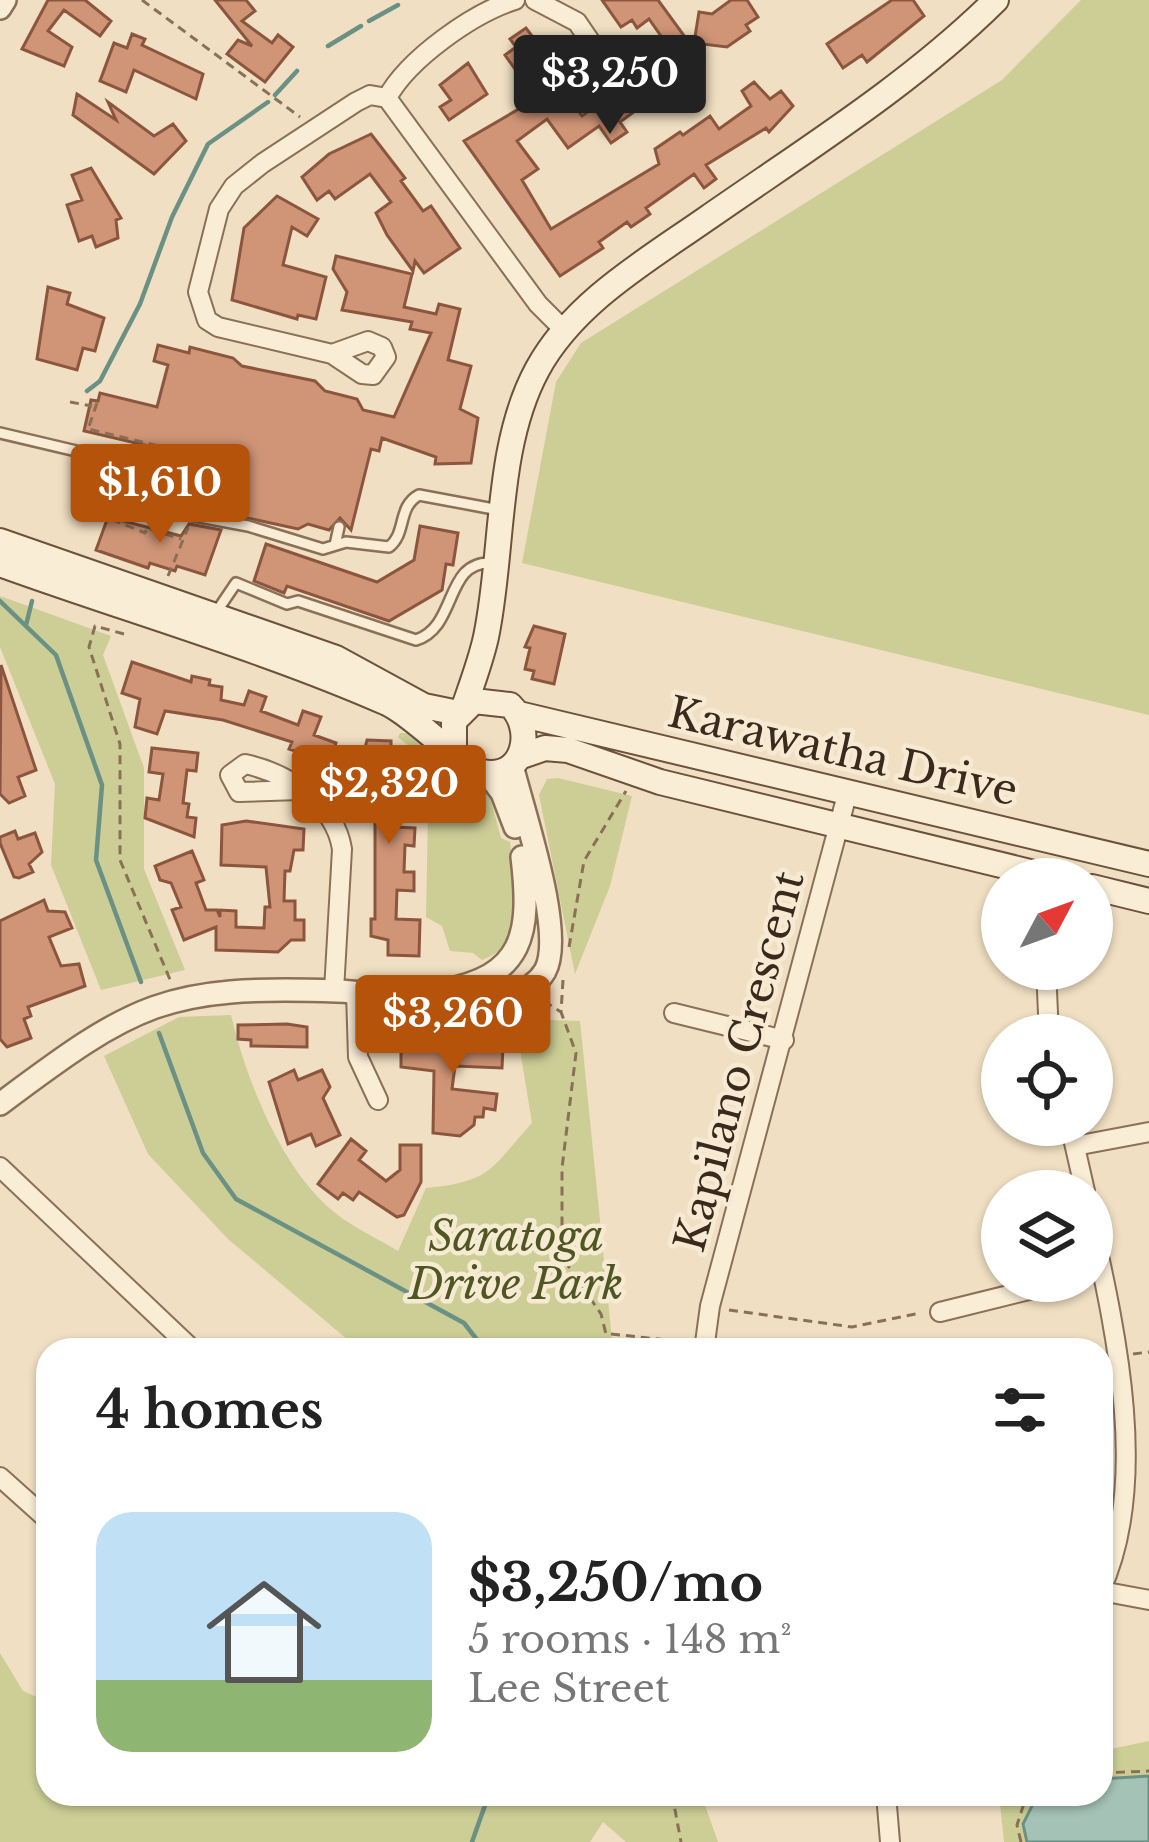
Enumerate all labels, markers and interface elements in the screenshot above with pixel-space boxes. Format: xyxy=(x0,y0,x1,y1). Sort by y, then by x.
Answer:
pin: $3,250 xyxy=(512,35,708,137)
text: $3,250 xyxy=(541,49,679,98)
pin: $1,610 xyxy=(62,444,258,546)
text: $1,610 xyxy=(98,458,222,507)
street label: Karawatha Drive xyxy=(663,686,1023,816)
pin: $2,320 xyxy=(291,745,487,847)
text: $2,320 xyxy=(319,759,459,808)
north arrow xyxy=(981,858,1113,990)
map controls xyxy=(981,858,1113,1302)
street label: Kapilano Crescent xyxy=(663,865,815,1257)
pin: $3,260 xyxy=(355,975,551,1077)
text: $3,260 xyxy=(382,989,524,1038)
button: locate xyxy=(981,1014,1113,1146)
button: layers xyxy=(981,1170,1113,1302)
park label: Saratoga Drive Park xyxy=(406,1210,624,1310)
icon: filters xyxy=(987,1377,1053,1443)
text: 4 homes xyxy=(96,1379,324,1442)
text: $3,250/mo xyxy=(468,1552,763,1615)
icon: home xyxy=(192,1560,336,1704)
text: 5 rooms · 148 m² xyxy=(468,1615,792,1664)
text: Lee Street xyxy=(468,1664,670,1713)

